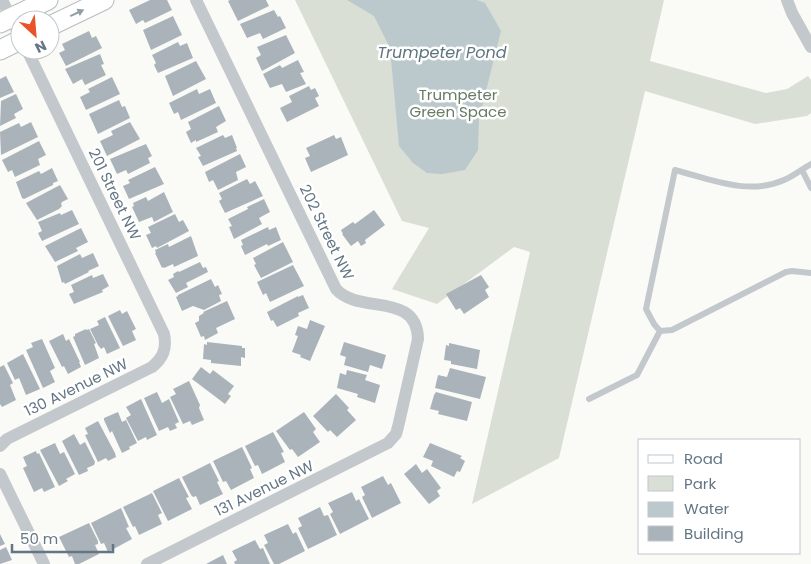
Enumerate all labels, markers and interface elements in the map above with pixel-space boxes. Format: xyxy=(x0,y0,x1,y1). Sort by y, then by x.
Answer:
one-way arrow xyxy=(70,9,84,17)
north arrow xyxy=(10,10,60,60)
text: N xyxy=(32,35,50,58)
water label: Trumpeter Pond xyxy=(377,41,507,64)
park label: Trumpeter Green Space xyxy=(410,84,506,122)
street label: 201 Street NW xyxy=(84,144,147,244)
street label: 202 Street NW xyxy=(295,181,359,284)
street label: 130 Avenue NW xyxy=(21,353,132,421)
legend xyxy=(638,439,801,554)
text: Road xyxy=(684,448,723,469)
street label: 131 Avenue NW xyxy=(211,455,317,521)
text: Park xyxy=(684,473,716,494)
text: Water xyxy=(684,498,730,519)
scale bar xyxy=(12,522,114,554)
text: Building xyxy=(684,523,744,544)
text: 50 m xyxy=(20,528,58,549)

